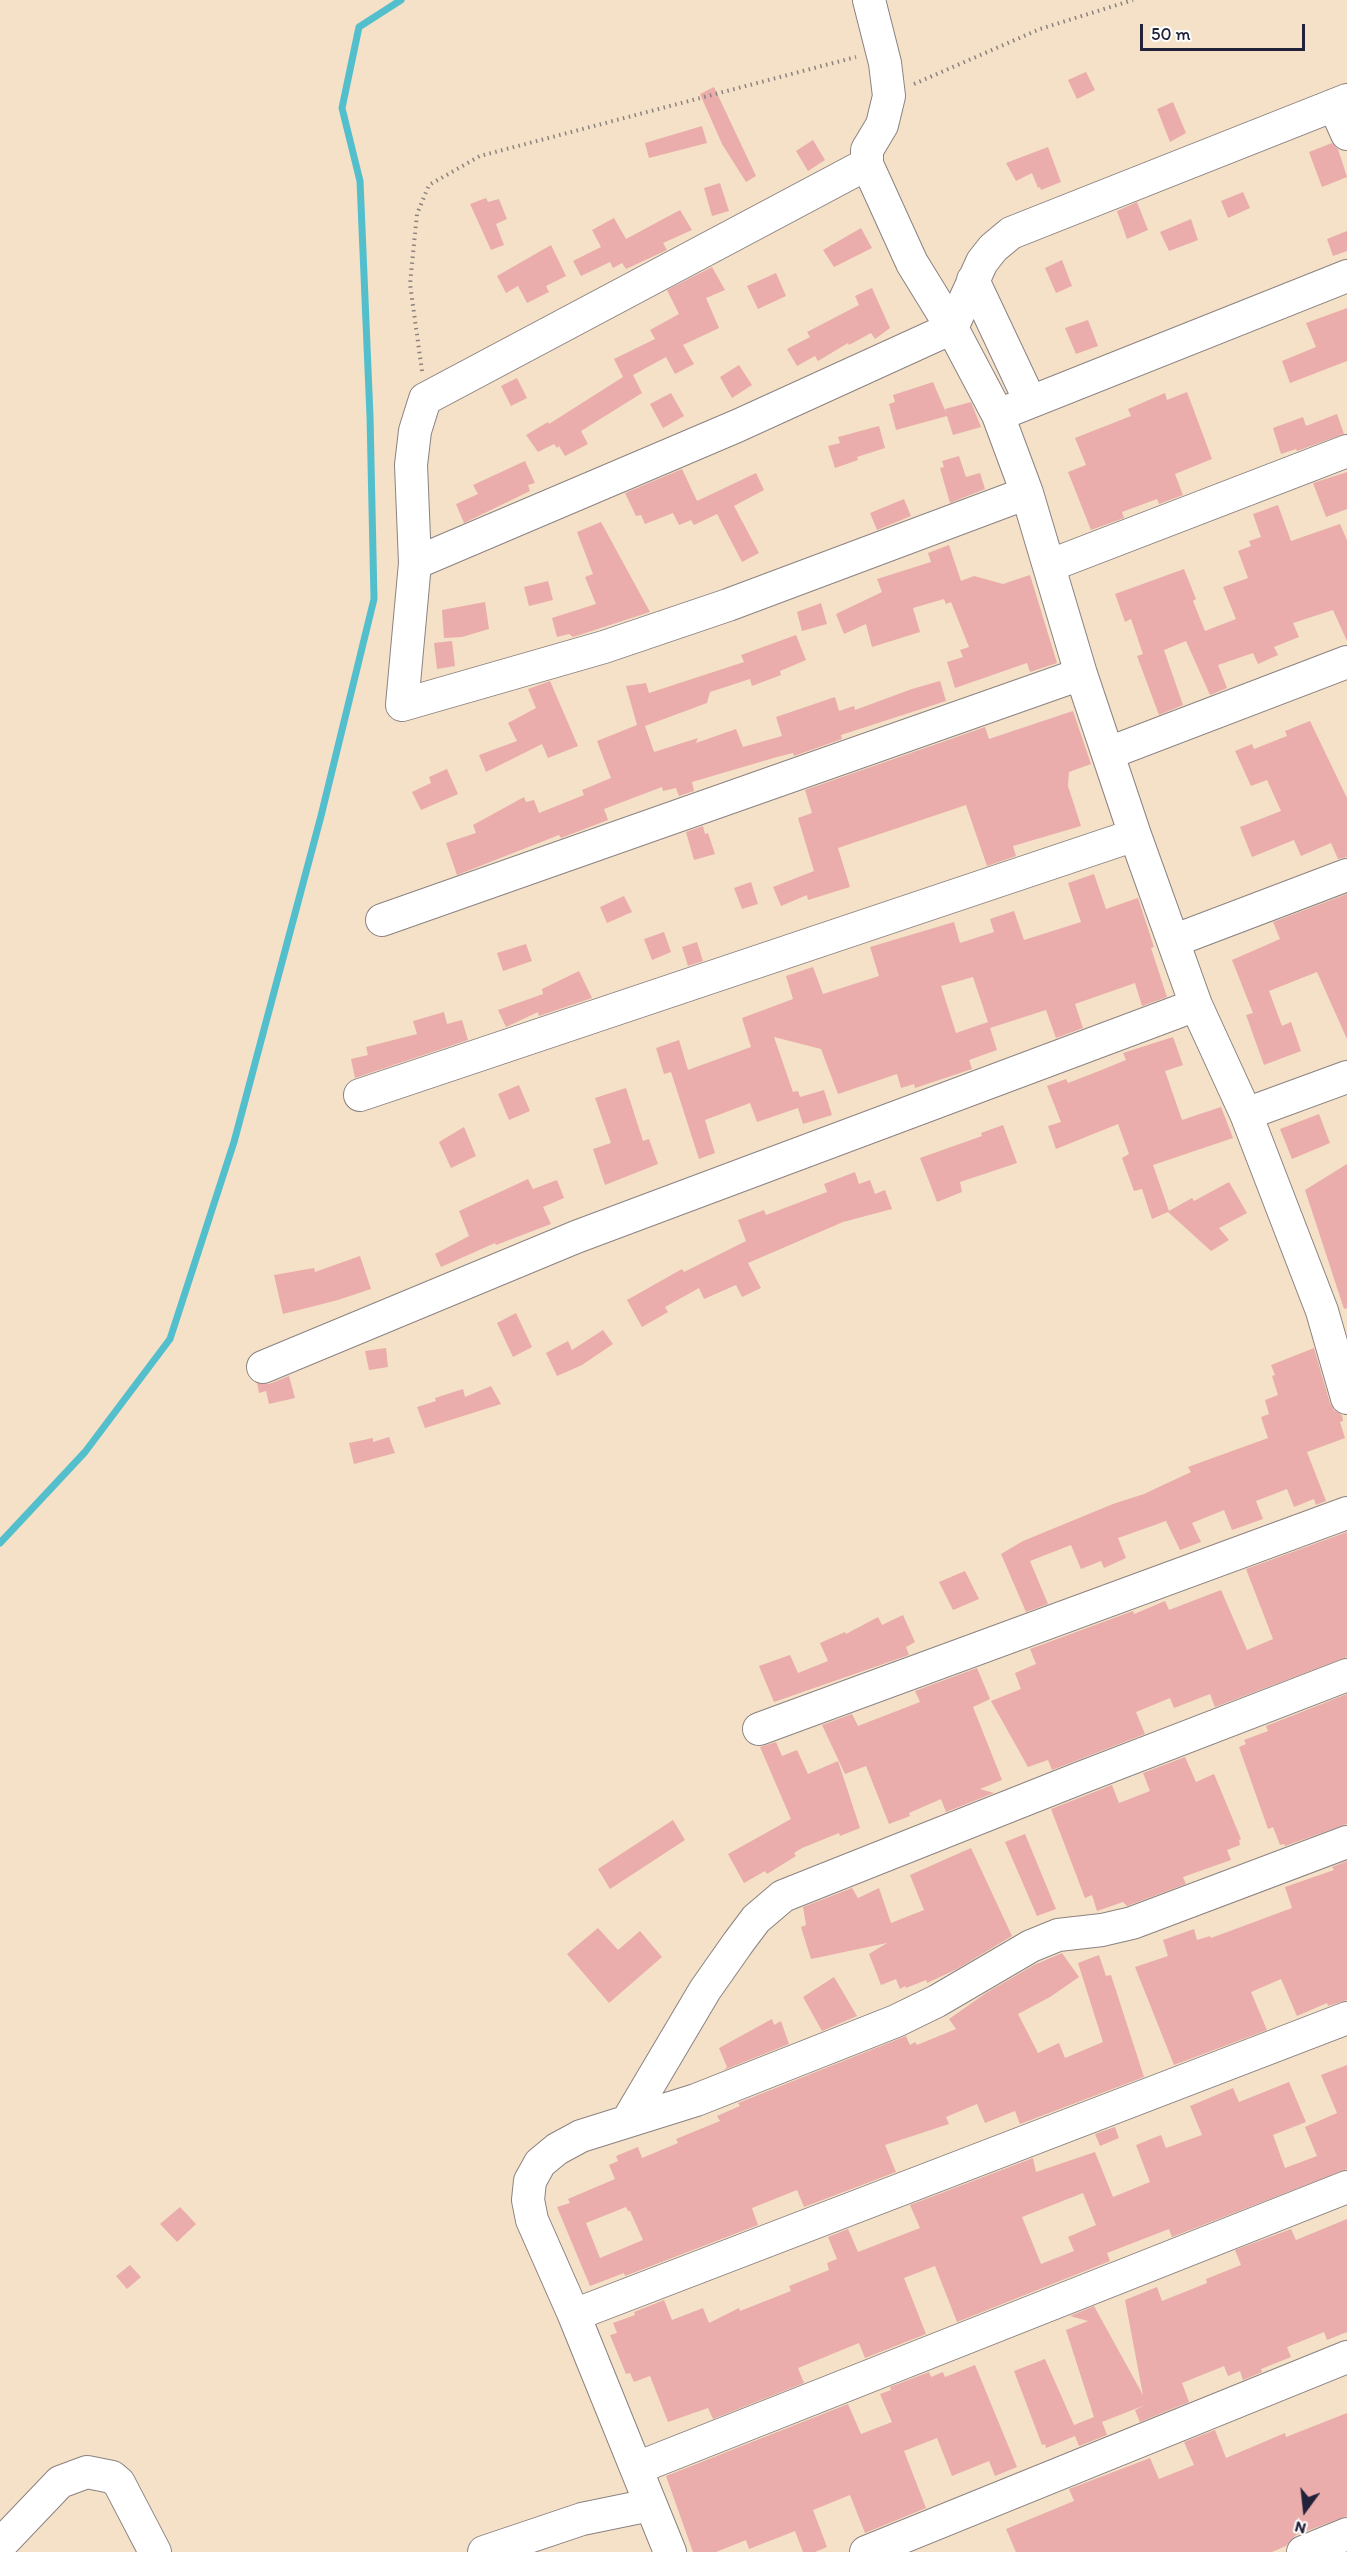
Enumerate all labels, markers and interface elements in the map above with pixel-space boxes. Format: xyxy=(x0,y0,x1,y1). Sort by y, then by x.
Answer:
scale bar xyxy=(1143,12,1308,50)
text: 50 m xyxy=(1151,23,1191,45)
north arrow xyxy=(1275,2480,1335,2540)
text: N xyxy=(1293,2517,1308,2538)

